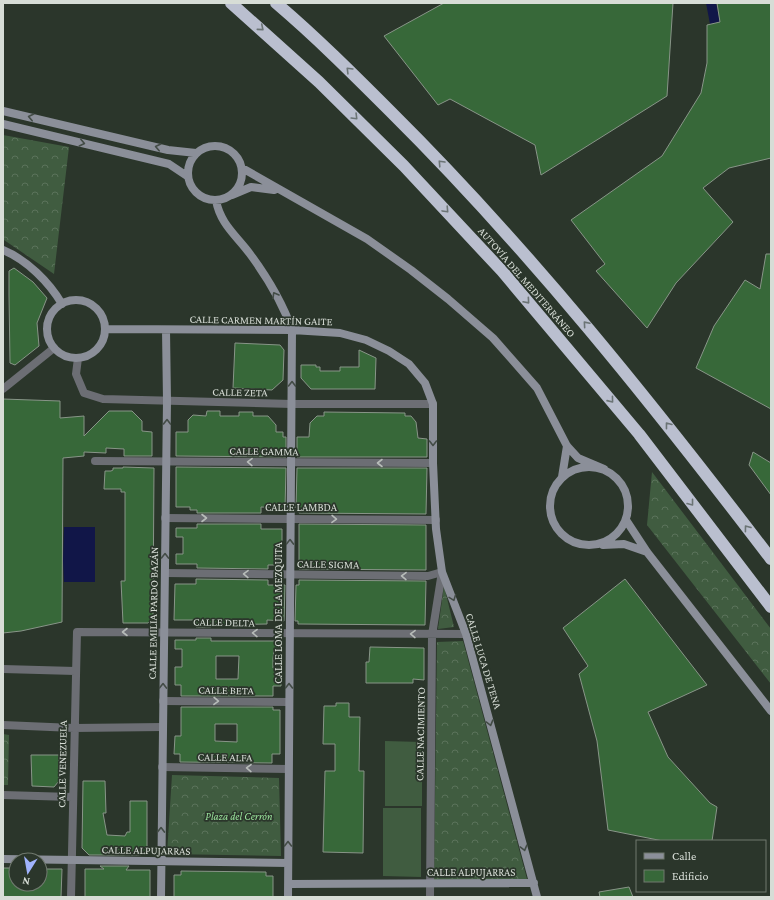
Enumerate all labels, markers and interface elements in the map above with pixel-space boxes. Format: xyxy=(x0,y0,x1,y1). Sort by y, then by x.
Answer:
one-way arrow xyxy=(256,24,263,31)
one-way arrow xyxy=(346,68,354,75)
one-way arrow xyxy=(350,112,358,120)
one-way arrow xyxy=(28,114,34,122)
one-way arrow xyxy=(78,138,85,147)
one-way arrow xyxy=(155,144,161,152)
one-way arrow xyxy=(438,160,446,168)
one-way arrow xyxy=(441,205,449,213)
street label: AUTOVÍA DEL MEDITERRÁNEO xyxy=(476,225,578,339)
one-way arrow xyxy=(272,292,280,299)
one-way arrow xyxy=(523,296,530,304)
street label: CALLE CARMEN MARTÍN GAITE xyxy=(189,313,333,327)
one-way arrow xyxy=(583,321,590,329)
one-way arrow xyxy=(288,381,296,387)
street label: CALLE ZETA xyxy=(212,386,268,398)
one-way arrow xyxy=(607,396,614,403)
one-way arrow xyxy=(162,419,171,425)
one-way arrow xyxy=(666,422,673,429)
one-way arrow xyxy=(429,440,437,446)
street label: CALLE GAMMA xyxy=(229,444,300,458)
one-way arrow xyxy=(247,458,253,466)
one-way arrow xyxy=(377,459,383,467)
one-way arrow xyxy=(687,498,694,505)
street label: CALLE LAMBDA xyxy=(265,501,338,513)
one-way arrow xyxy=(201,514,207,522)
one-way arrow xyxy=(331,515,337,523)
one-way arrow xyxy=(745,525,752,532)
one-way arrow xyxy=(286,539,294,545)
street label: CALLE LOMA DE LA MEZQUITA xyxy=(272,542,284,684)
street label: CALLE EMILIA PARDO BAZÁN xyxy=(146,546,160,680)
one-way arrow xyxy=(161,553,169,559)
street label: CALLE SIGMA xyxy=(297,557,360,571)
one-way arrow xyxy=(243,570,249,578)
one-way arrow xyxy=(401,572,407,580)
one-way arrow xyxy=(448,595,456,602)
street label: CALLE LUCA DE TENA xyxy=(464,612,505,711)
street label: CALLE DELTA xyxy=(193,615,256,629)
one-way arrow xyxy=(122,628,128,636)
one-way arrow xyxy=(252,629,258,637)
one-way arrow xyxy=(410,630,416,638)
one-way arrow xyxy=(159,683,167,689)
one-way arrow xyxy=(285,683,293,689)
street label: CALLE BETA xyxy=(198,684,255,696)
street label: CALLE NACIMIENTO xyxy=(413,687,427,781)
one-way arrow xyxy=(213,697,219,705)
street label: CALLE VENEZUELA xyxy=(55,719,69,808)
one-way arrow xyxy=(485,719,494,726)
street label: CALLE ALFA xyxy=(197,751,253,763)
one-way arrow xyxy=(246,764,252,772)
park label: Plaza del Cerrón xyxy=(205,810,273,822)
one-way arrow xyxy=(157,827,165,833)
legend xyxy=(636,840,766,892)
one-way arrow xyxy=(284,841,292,847)
street label: CALLE ALPUJARRAS xyxy=(102,843,190,858)
one-way arrow xyxy=(520,845,528,851)
text: Calle xyxy=(672,849,696,863)
north arrow xyxy=(8,852,48,892)
street label: CALLE ALPUJARRAS xyxy=(427,866,515,879)
text: Edificio xyxy=(672,869,709,883)
text: N xyxy=(21,875,31,888)

